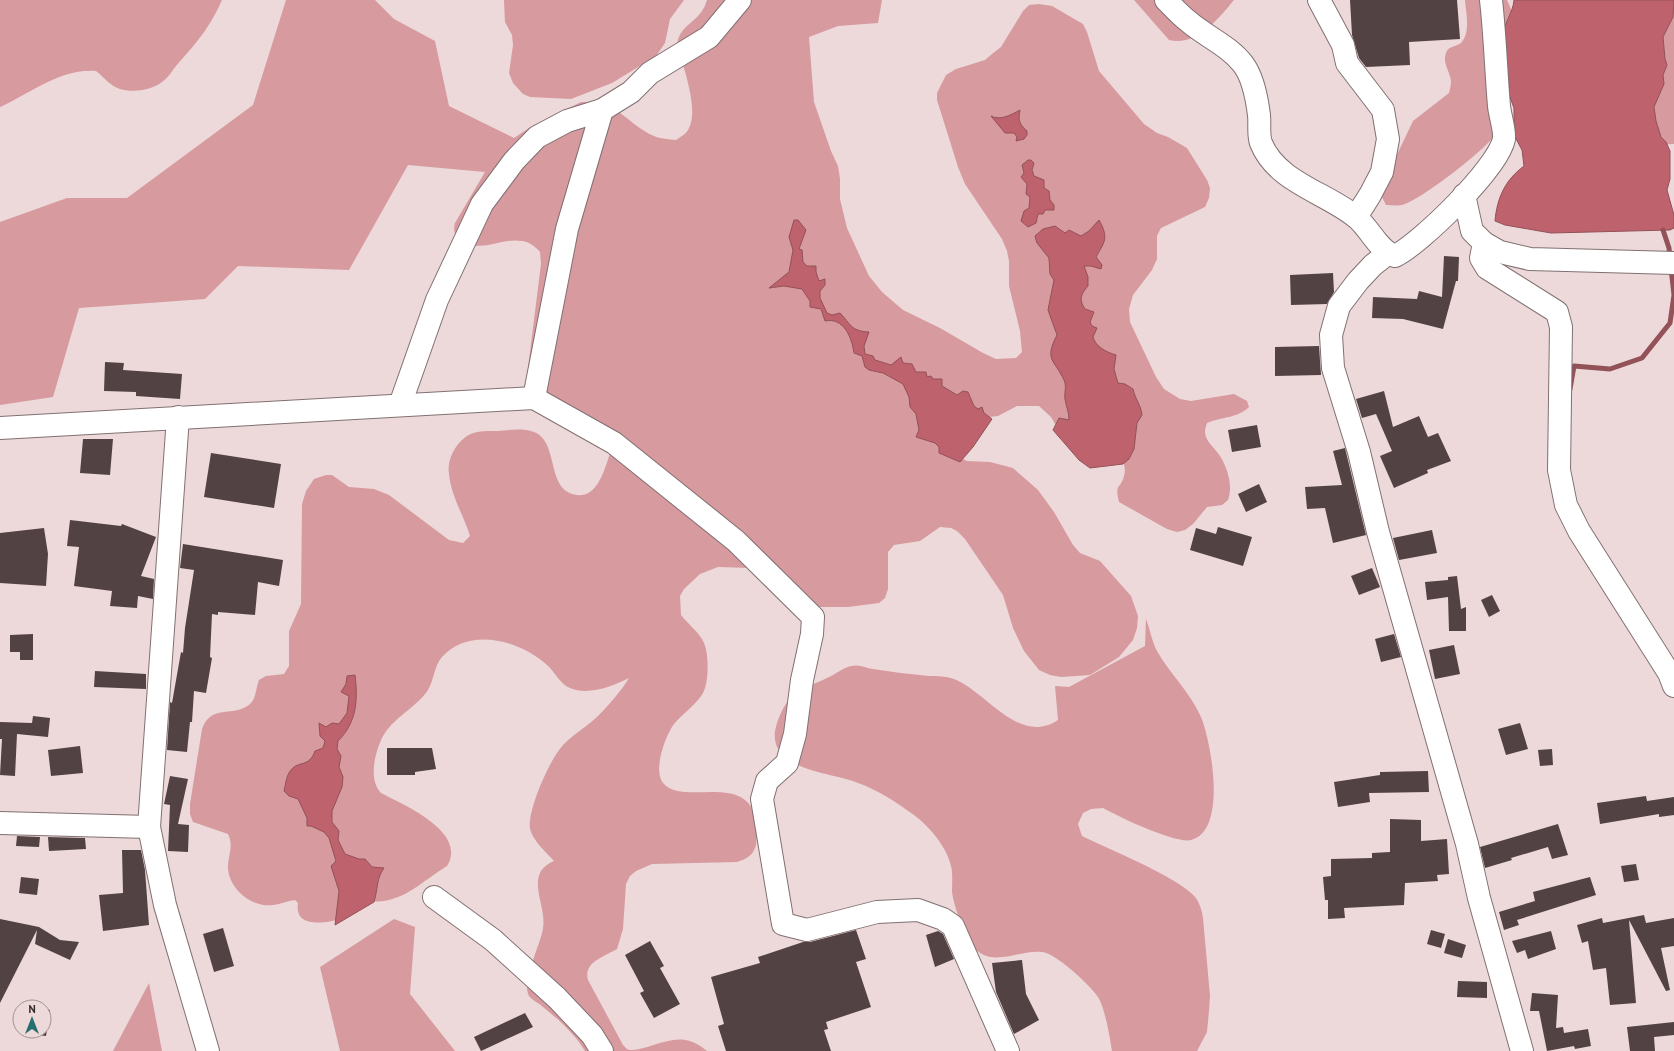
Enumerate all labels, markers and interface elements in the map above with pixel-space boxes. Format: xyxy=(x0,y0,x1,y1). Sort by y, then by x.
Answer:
north arrow xyxy=(12,999,52,1039)
text: N xyxy=(28,1002,36,1016)

